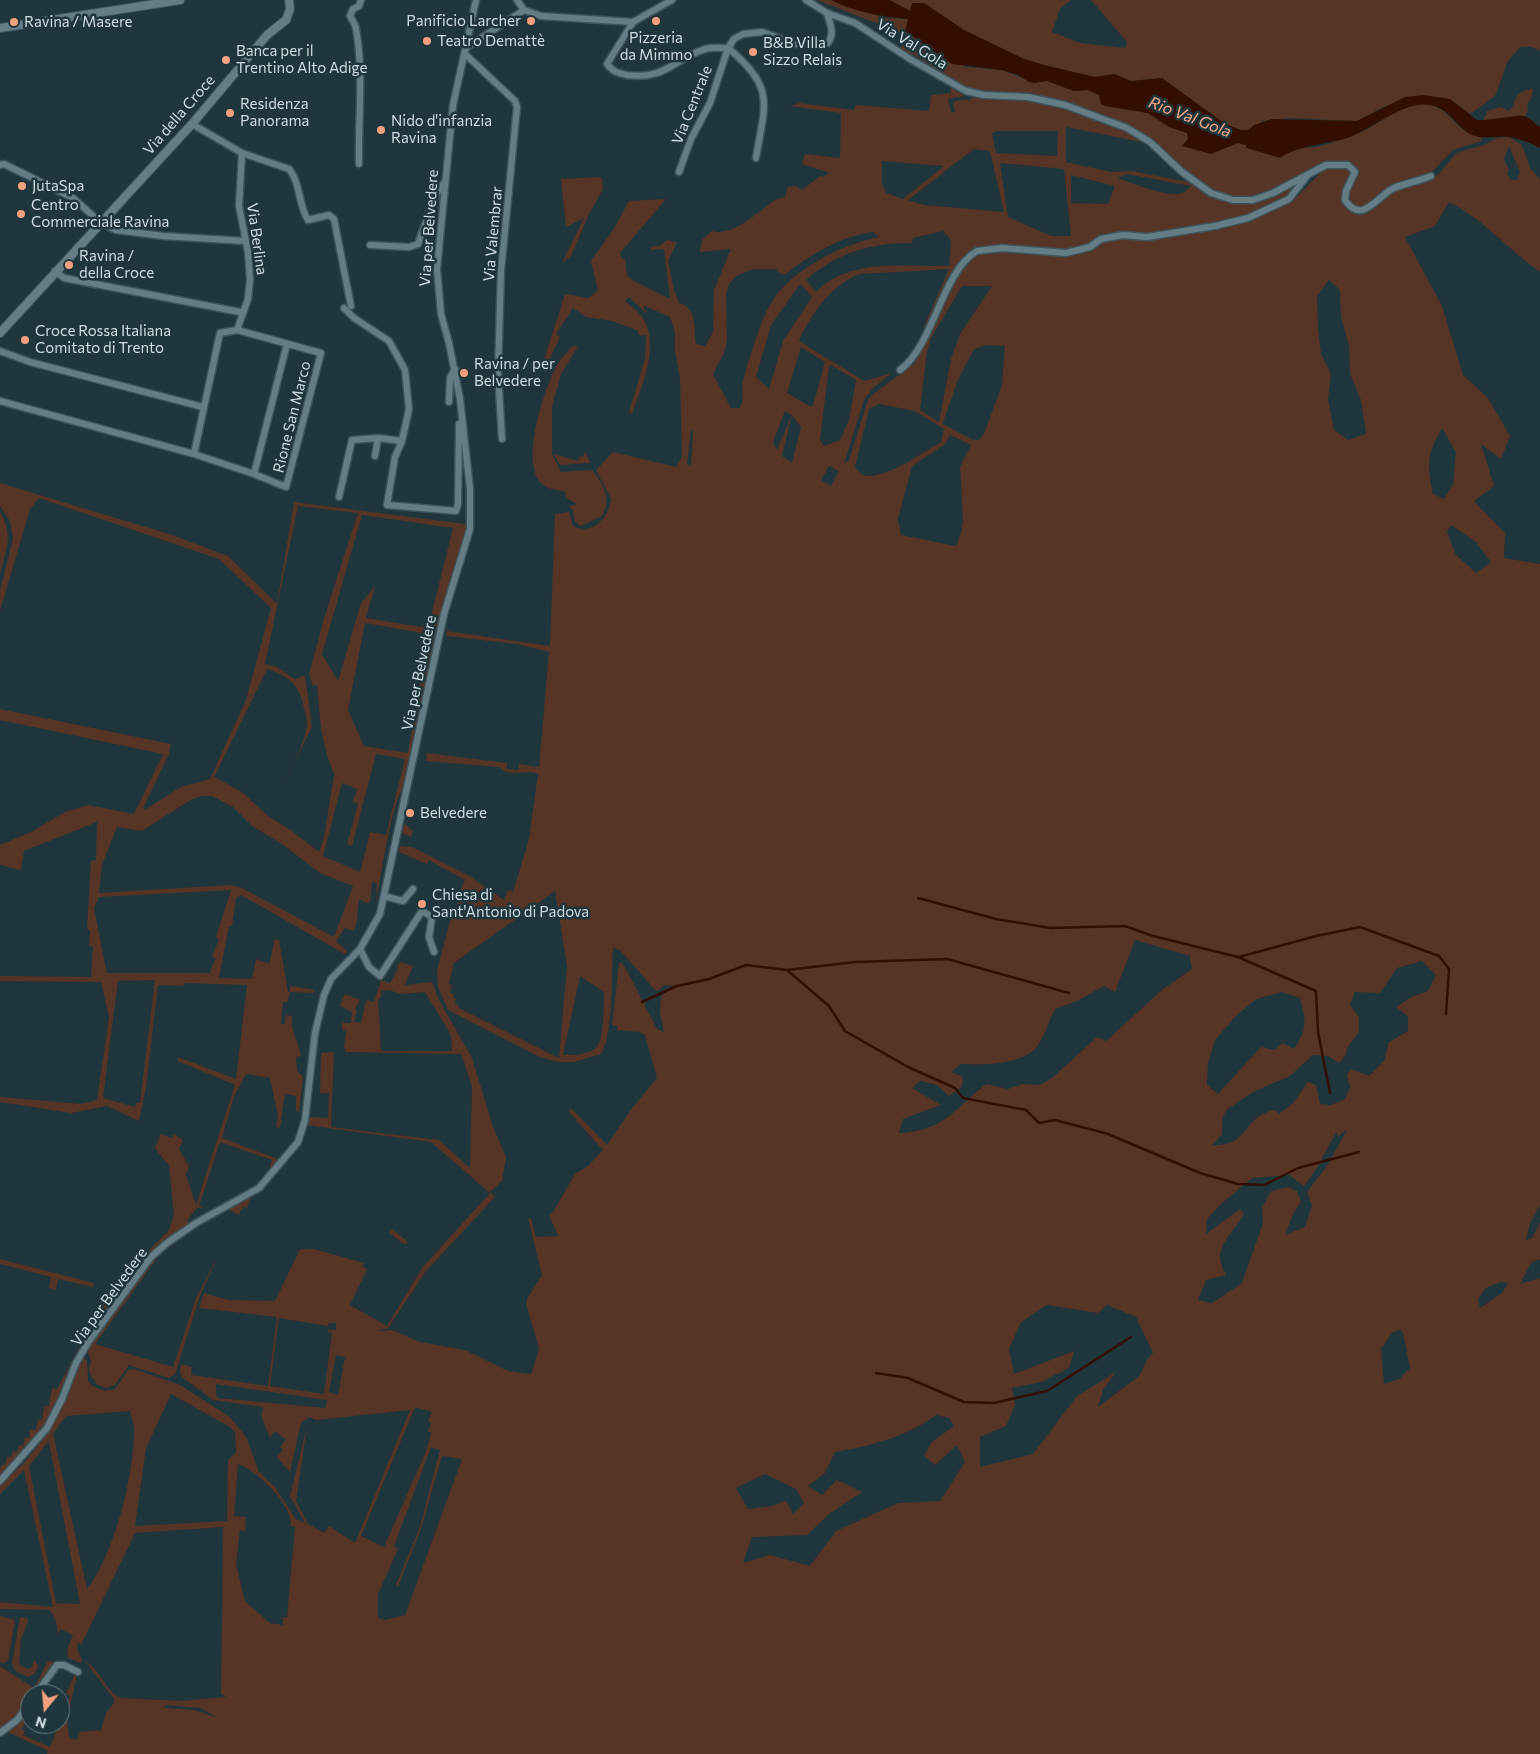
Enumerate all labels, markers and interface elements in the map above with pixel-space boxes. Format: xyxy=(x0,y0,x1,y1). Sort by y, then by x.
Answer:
place label: Panificio Larcher xyxy=(406,12,521,30)
place label: Ravina / Masere xyxy=(24,13,133,31)
marker: Panificio Larcher xyxy=(525,15,537,27)
marker: Pizzeria da Mimmo xyxy=(650,15,662,27)
street label: Via Val Gola xyxy=(873,15,951,73)
marker: Ravina / Masere xyxy=(8,16,20,28)
place label: Pizzeria da Mimmo xyxy=(620,29,692,64)
place label: Teatro Demattè xyxy=(437,32,545,50)
place label: B&B Villa Sizzo Relais xyxy=(763,34,842,69)
marker: Teatro Demattè xyxy=(421,35,433,47)
place label: Banca per il Trentino Alto Adige xyxy=(236,42,367,77)
marker: B&B Villa Sizzo Relais xyxy=(747,46,759,58)
marker: Banca per il Trentino Alto Adige xyxy=(220,54,232,66)
street label: Via Centrale xyxy=(668,63,716,147)
street label: Via della Croce xyxy=(139,71,219,159)
water label: Rio Val Gola xyxy=(1146,92,1234,142)
place label: Residenza Panorama xyxy=(240,95,309,130)
marker: Residenza Panorama xyxy=(224,107,236,119)
place label: Nido d'infanzia Ravina xyxy=(391,112,492,147)
marker: Nido d'infanzia Ravina xyxy=(375,124,387,136)
street label: Via per Belvedere xyxy=(416,169,442,287)
place label: JutaSpa xyxy=(32,177,84,195)
marker: JutaSpa xyxy=(16,180,28,192)
street label: Via Valembrar xyxy=(480,186,506,282)
place label: Centro Commerciale Ravina xyxy=(31,196,169,231)
street label: Via Berlina xyxy=(243,202,271,276)
marker: Centro Commerciale Ravina xyxy=(15,208,27,220)
place label: Ravina / della Croce xyxy=(79,247,154,282)
marker: Ravina / della Croce xyxy=(63,259,75,271)
place label: Croce Rossa Italiana Comitato di Trento xyxy=(35,322,171,357)
marker: Croce Rossa Italiana Comitato di Trento xyxy=(19,334,31,346)
place label: Ravina / per Belvedere xyxy=(474,355,555,390)
street label: Rione San Marco xyxy=(269,359,315,475)
marker: Ravina / per Belvedere xyxy=(458,367,470,379)
street label: Via per Belvedere xyxy=(398,614,440,732)
place label: Belvedere xyxy=(420,804,487,822)
marker: Belvedere xyxy=(404,807,416,819)
place label: Chiesa di Sant'Antonio di Padova xyxy=(432,886,589,921)
marker: Chiesa di Sant'Antonio di Padova xyxy=(416,898,428,910)
street label: Via per Belvedere xyxy=(67,1244,151,1350)
north arrow xyxy=(20,1684,70,1734)
text: N xyxy=(33,1713,48,1733)

